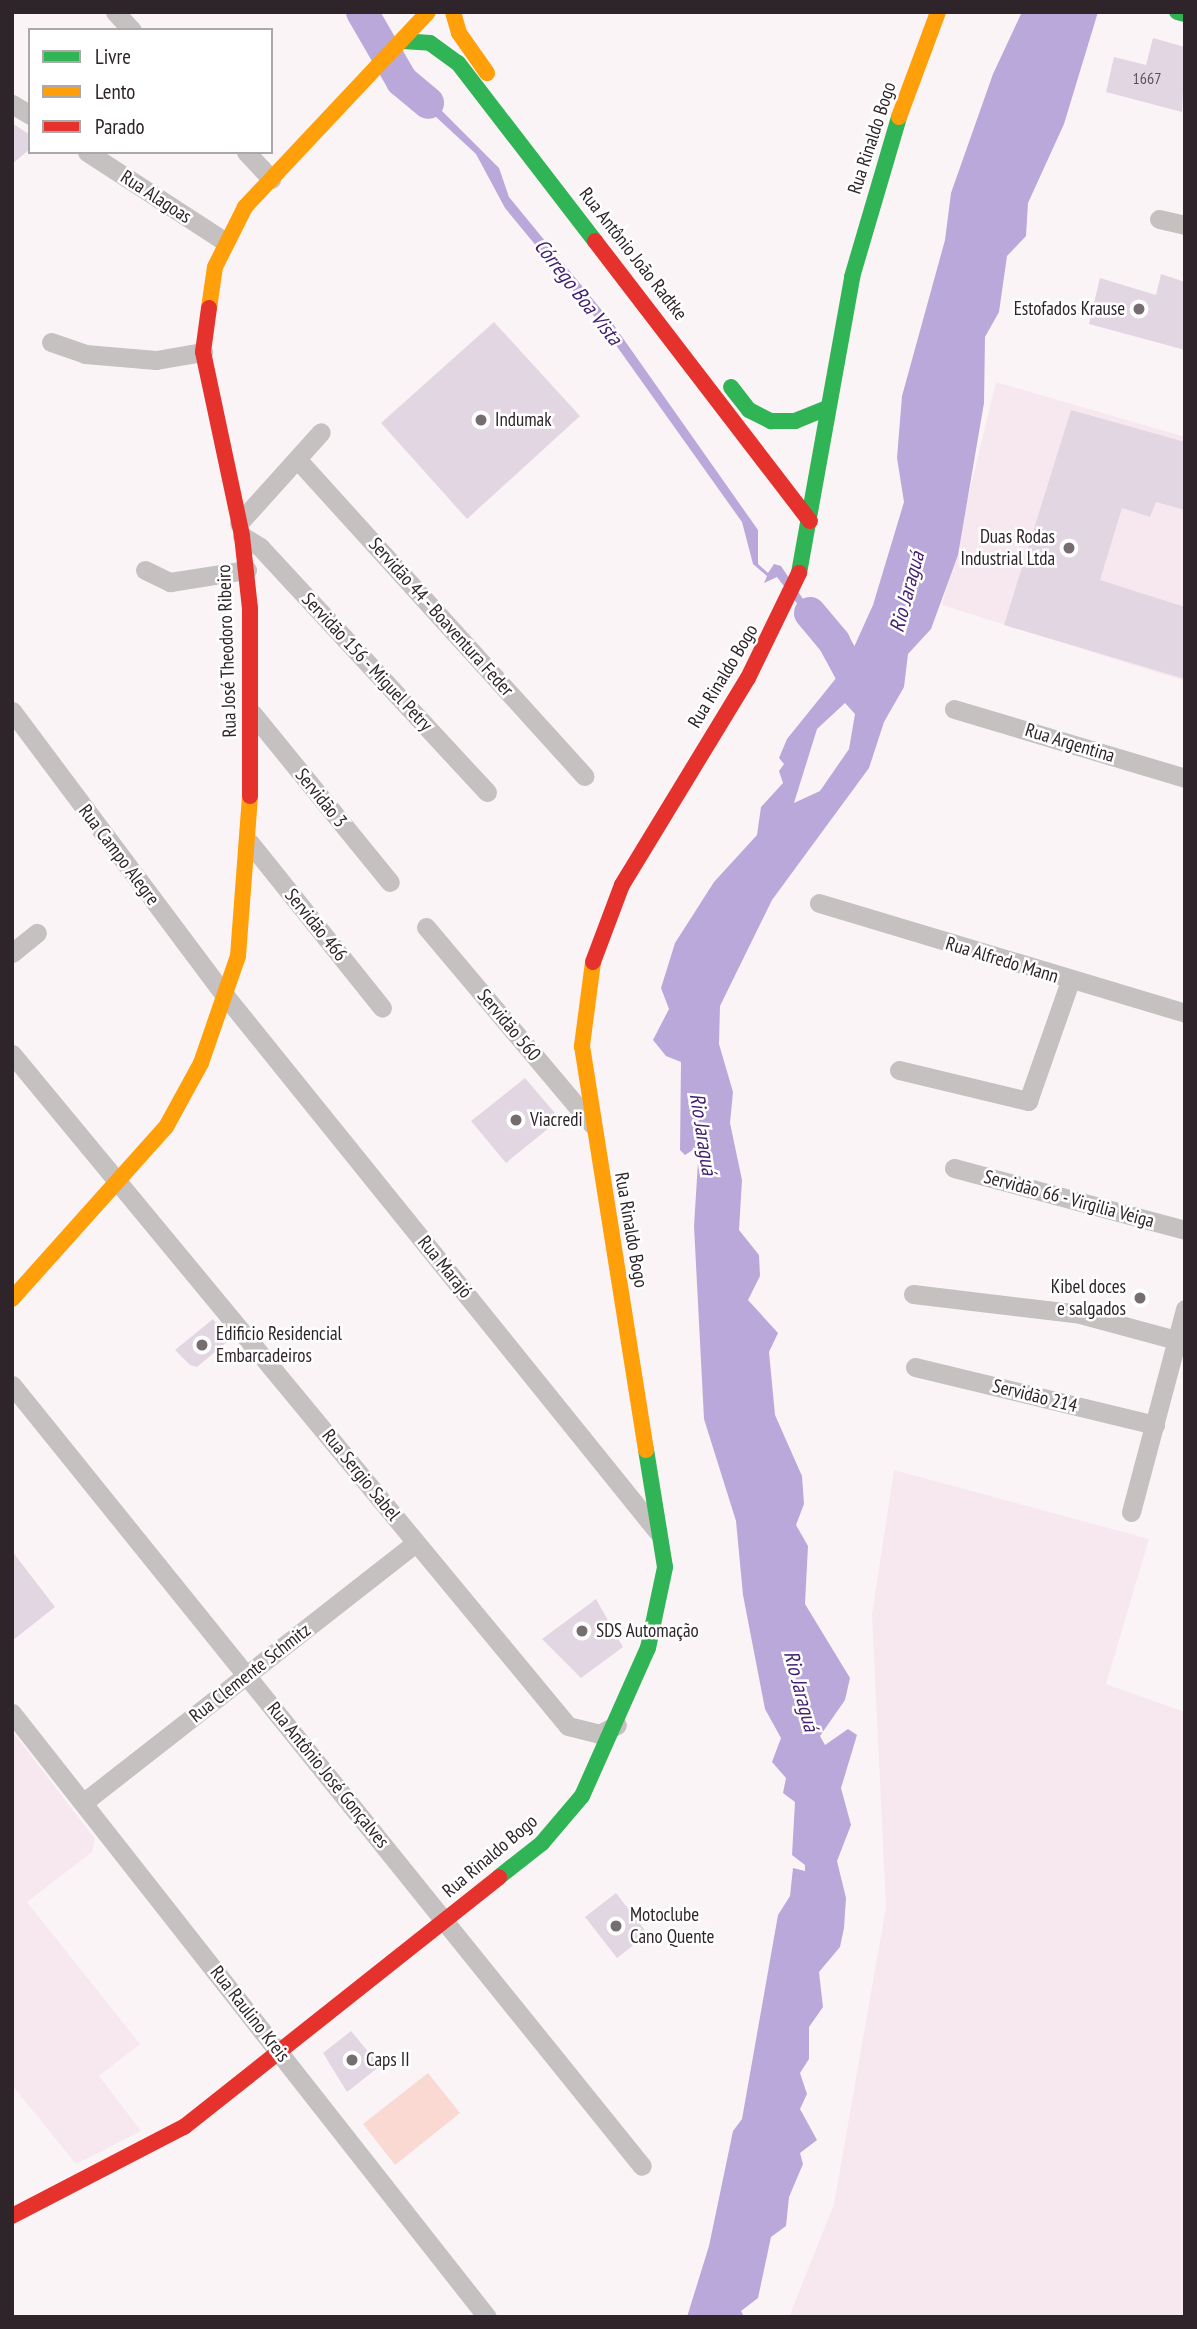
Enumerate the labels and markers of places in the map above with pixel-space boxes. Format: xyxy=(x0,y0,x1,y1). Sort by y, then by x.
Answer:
place label: Estofados Krause xyxy=(1014,298,1125,320)
marker: Estofados Krause xyxy=(1131,301,1147,317)
place label: Indumak xyxy=(495,409,552,431)
marker: Indumak xyxy=(473,412,489,428)
place label: Duas Rodas Industrial Ltda xyxy=(960,526,1055,570)
marker: Duas Rodas Industrial Ltda xyxy=(1061,540,1077,556)
place label: Viacredi xyxy=(530,1109,583,1131)
marker: Viacredi xyxy=(508,1112,524,1128)
place label: Kibel doces e salgados xyxy=(1051,1276,1126,1320)
marker: Kibel doces e salgados xyxy=(1132,1290,1148,1306)
place label: Edificio Residencial Embarcadeiros xyxy=(216,1323,342,1367)
marker: Edificio Residencial Embarcadeiros xyxy=(194,1337,210,1353)
place label: SDS Automação xyxy=(596,1620,699,1642)
marker: SDS Automação xyxy=(574,1623,590,1639)
place label: Motoclube Cano Quente xyxy=(630,1904,714,1948)
marker: Motoclube Cano Quente xyxy=(608,1918,624,1934)
place label: Caps II xyxy=(366,2049,410,2071)
marker: Caps II xyxy=(344,2052,360,2068)

